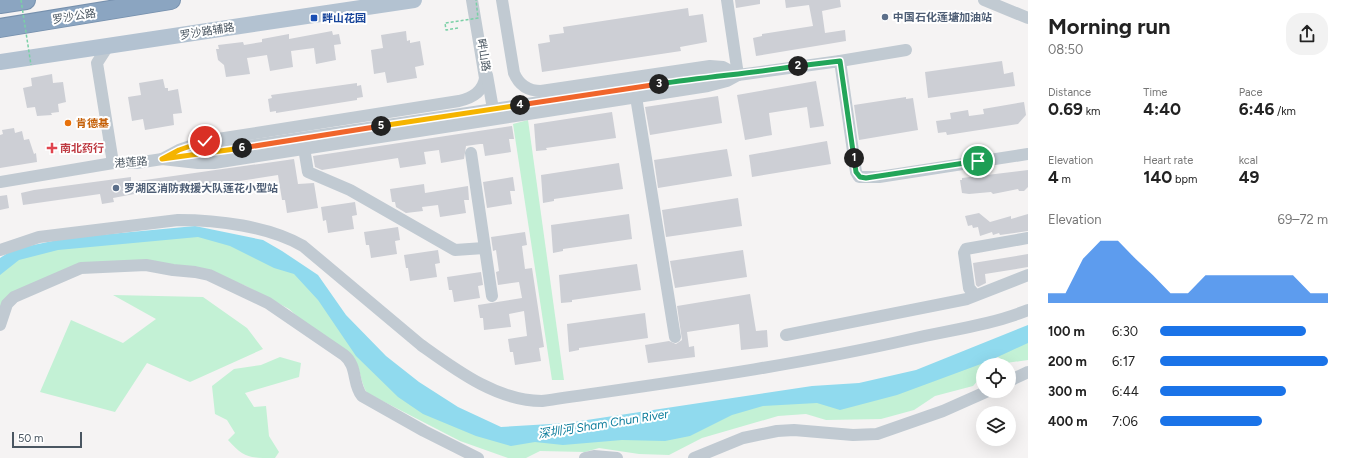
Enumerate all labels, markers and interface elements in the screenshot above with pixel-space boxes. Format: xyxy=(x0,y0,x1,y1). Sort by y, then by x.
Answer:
street label: 罗沙公路 xyxy=(51,7,97,26)
place label: 中国石化莲塘加油站 xyxy=(893,11,992,24)
place label: 畔山花园 xyxy=(322,12,366,25)
marker: 中国石化莲塘加油站 xyxy=(880,12,890,22)
marker: 畔山花园 xyxy=(309,13,319,23)
text: Morning run xyxy=(1048,13,1171,40)
button: share xyxy=(1286,13,1328,55)
street label: 罗沙路辅路 xyxy=(179,21,235,42)
street label: 畔山路 xyxy=(475,38,493,72)
text: 08:50 xyxy=(1048,42,1083,57)
pin: 2 xyxy=(788,56,808,76)
text: 2 xyxy=(795,59,801,72)
pin: 3 xyxy=(649,74,669,94)
text: 3 xyxy=(656,77,662,90)
text: Distance xyxy=(1048,86,1091,99)
text: Time xyxy=(1143,86,1167,99)
text: Pace xyxy=(1239,86,1262,99)
pin: 4 xyxy=(510,95,530,115)
text: 4 xyxy=(517,98,523,111)
text: 0.69 xyxy=(1048,99,1083,119)
text: 4:40 xyxy=(1143,99,1181,119)
text: 6:46 xyxy=(1239,99,1274,119)
text: km xyxy=(1083,105,1100,118)
text: /km xyxy=(1274,105,1296,118)
pin: 5 xyxy=(371,116,391,136)
place label: 肯德基 xyxy=(76,117,109,130)
marker: 肯德基 xyxy=(63,118,73,128)
text: 5 xyxy=(378,119,384,132)
pin xyxy=(188,124,222,158)
icon: check xyxy=(194,130,216,152)
pin: 6 xyxy=(232,138,252,158)
text: 6 xyxy=(239,141,245,154)
place label: 南北药行 xyxy=(60,142,104,155)
marker: 南北药行 xyxy=(47,143,57,153)
pin xyxy=(961,144,995,178)
pin: 1 xyxy=(844,148,864,168)
icon: arrive xyxy=(967,150,989,172)
text: 1 xyxy=(852,151,856,164)
text: Elevation xyxy=(1048,154,1093,167)
text: Heart rate xyxy=(1143,154,1193,167)
text: kcal xyxy=(1239,154,1258,167)
street label: 港莲路 xyxy=(114,155,148,170)
text: 4 xyxy=(1048,167,1059,187)
text: 140 xyxy=(1143,167,1172,187)
text: 49 xyxy=(1239,167,1259,187)
text: m xyxy=(1059,173,1071,186)
text: bpm xyxy=(1172,173,1197,186)
place label: 罗湖区消防救援大队莲花小型站 xyxy=(124,182,278,195)
marker: 罗湖区消防救援大队莲花小型站 xyxy=(111,183,121,193)
text: Elevation xyxy=(1048,212,1101,227)
text: 69–72 m xyxy=(1278,212,1328,227)
text: 100 m xyxy=(1048,324,1085,339)
text: 6:30 xyxy=(1112,324,1138,339)
text: 200 m xyxy=(1048,354,1087,369)
text: 6:17 xyxy=(1112,354,1135,369)
map controls xyxy=(976,358,1016,446)
button: locate xyxy=(976,358,1016,398)
text: 300 m xyxy=(1048,384,1087,399)
text: 6:44 xyxy=(1112,384,1139,399)
button: layers xyxy=(976,406,1016,446)
water label: 深圳河 Sham Chun River xyxy=(537,407,670,441)
text: 400 m xyxy=(1048,414,1088,429)
text: 7:06 xyxy=(1112,414,1138,429)
scale bar xyxy=(12,430,82,449)
text: 50 m xyxy=(18,432,43,445)

